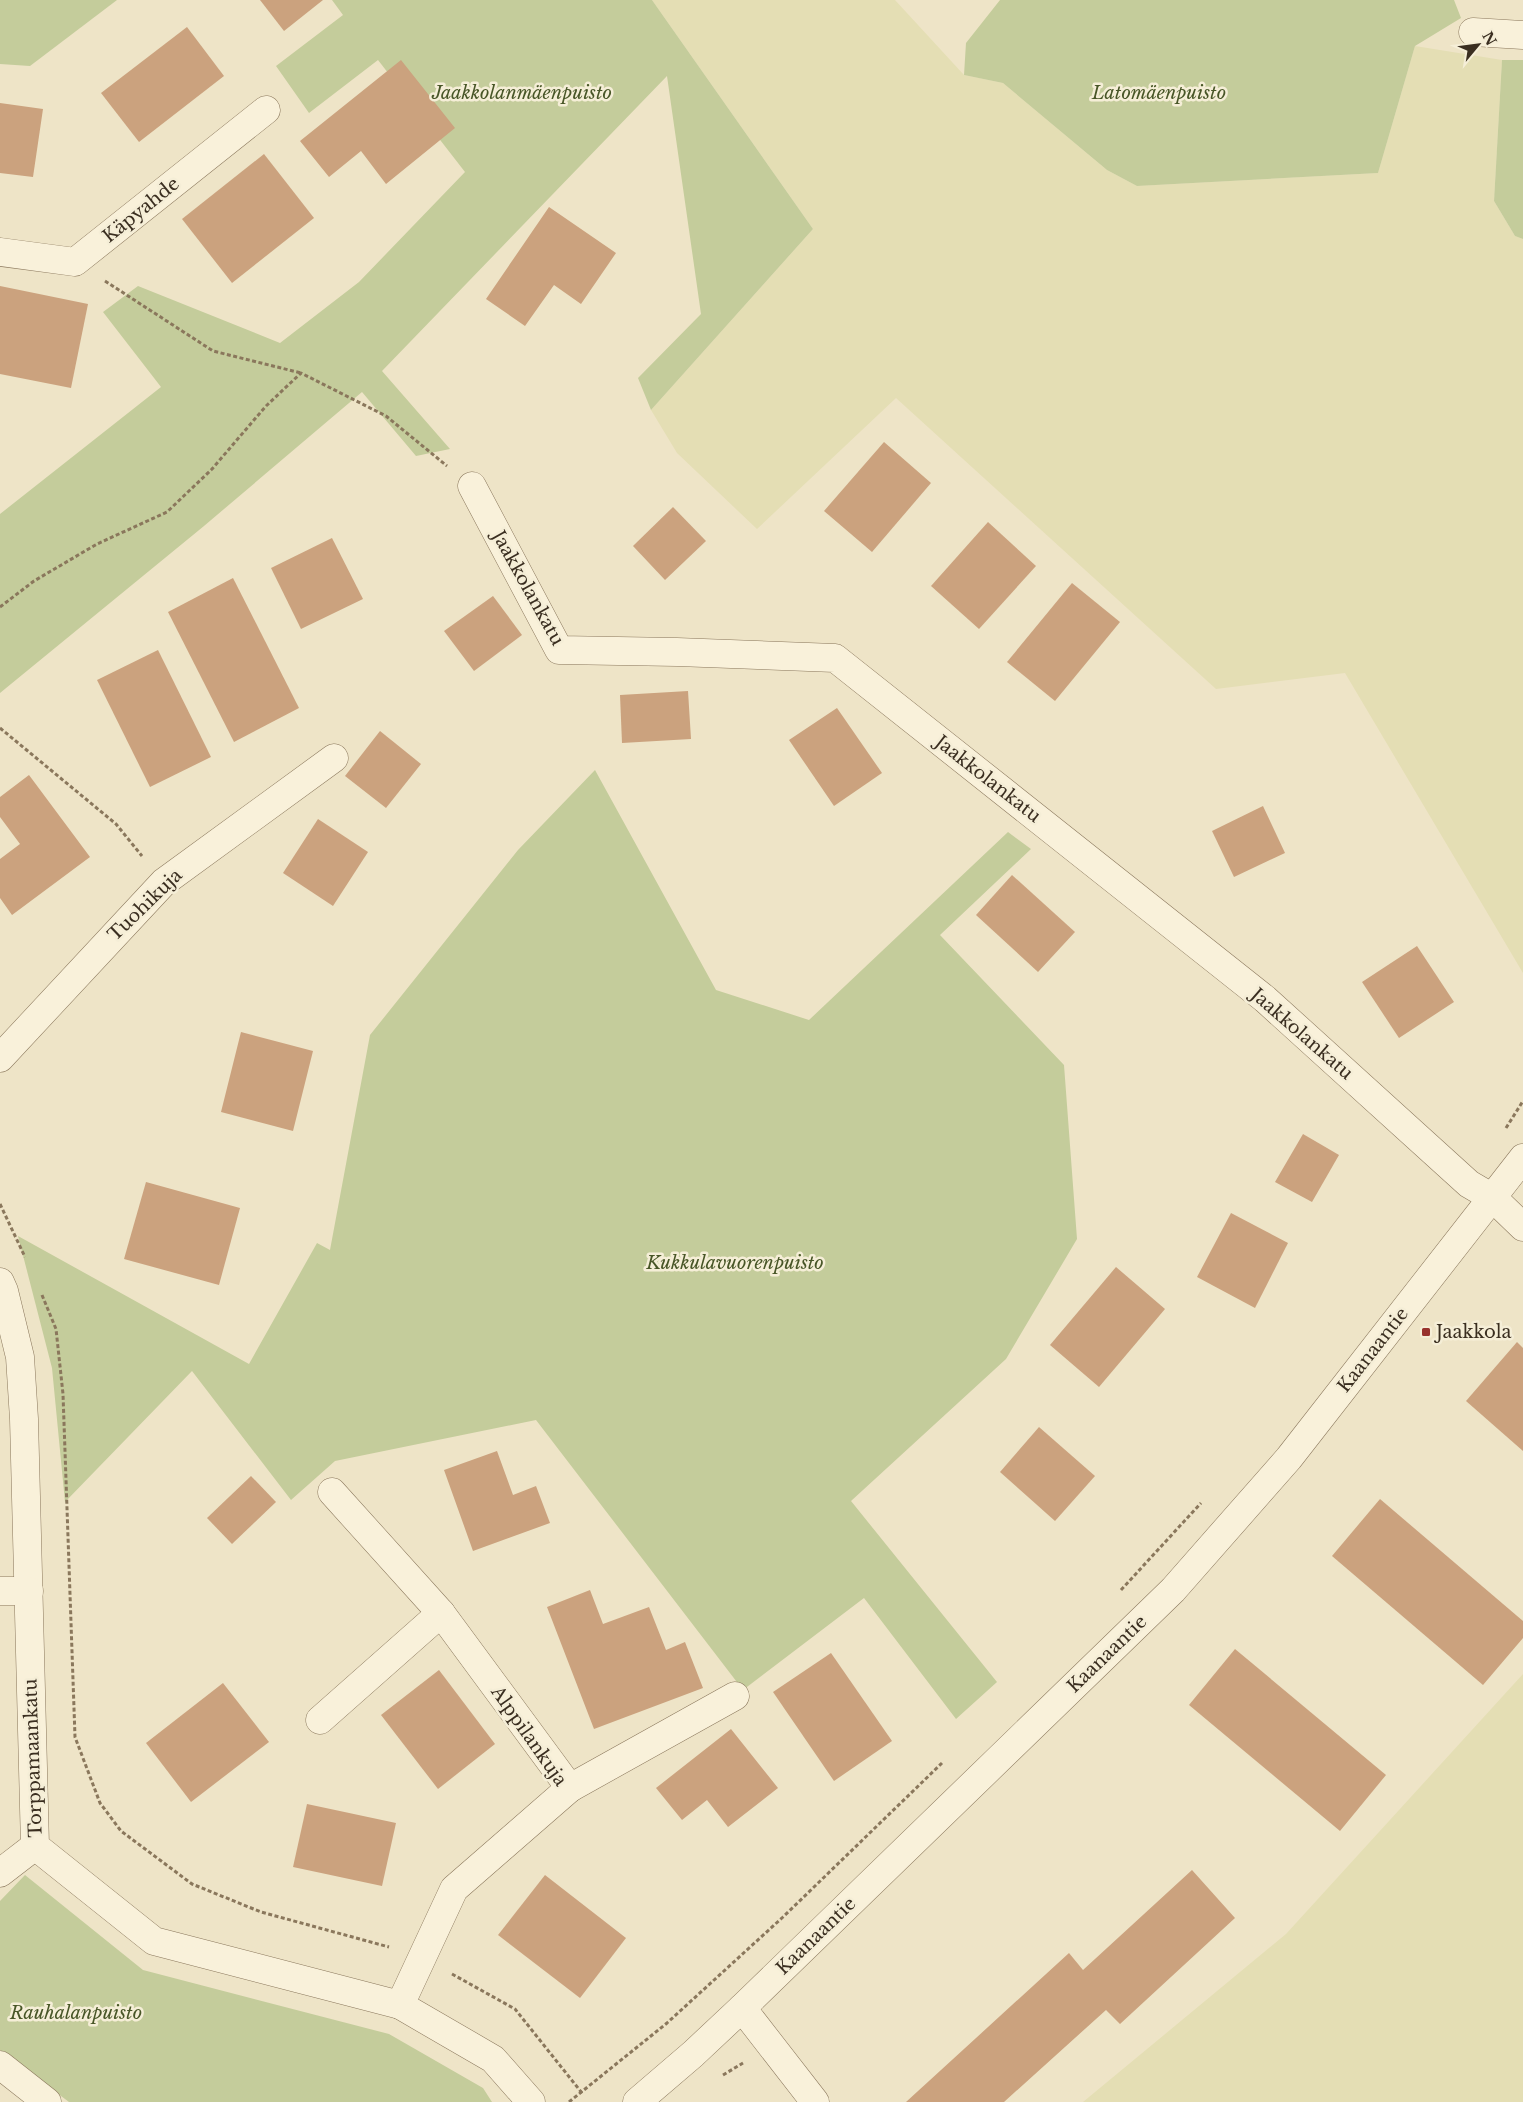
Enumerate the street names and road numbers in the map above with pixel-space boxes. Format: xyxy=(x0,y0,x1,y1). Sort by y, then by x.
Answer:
street label: Käpyahde xyxy=(98,172,184,248)
street label: Jaakkolankatu xyxy=(486,525,569,649)
street label: Jaakkolankatu xyxy=(929,730,1045,827)
street label: Tuohikuja xyxy=(103,864,187,946)
street label: Jaakkolankatu xyxy=(1245,982,1357,1084)
street label: Kaanaantie xyxy=(1333,1303,1413,1397)
street label: Kaanaantie xyxy=(1063,1611,1151,1697)
street label: Torppamaankatu xyxy=(19,1678,47,1838)
street label: Alppilankuja xyxy=(486,1681,572,1790)
street label: Kaanaantie xyxy=(772,1893,860,1979)

